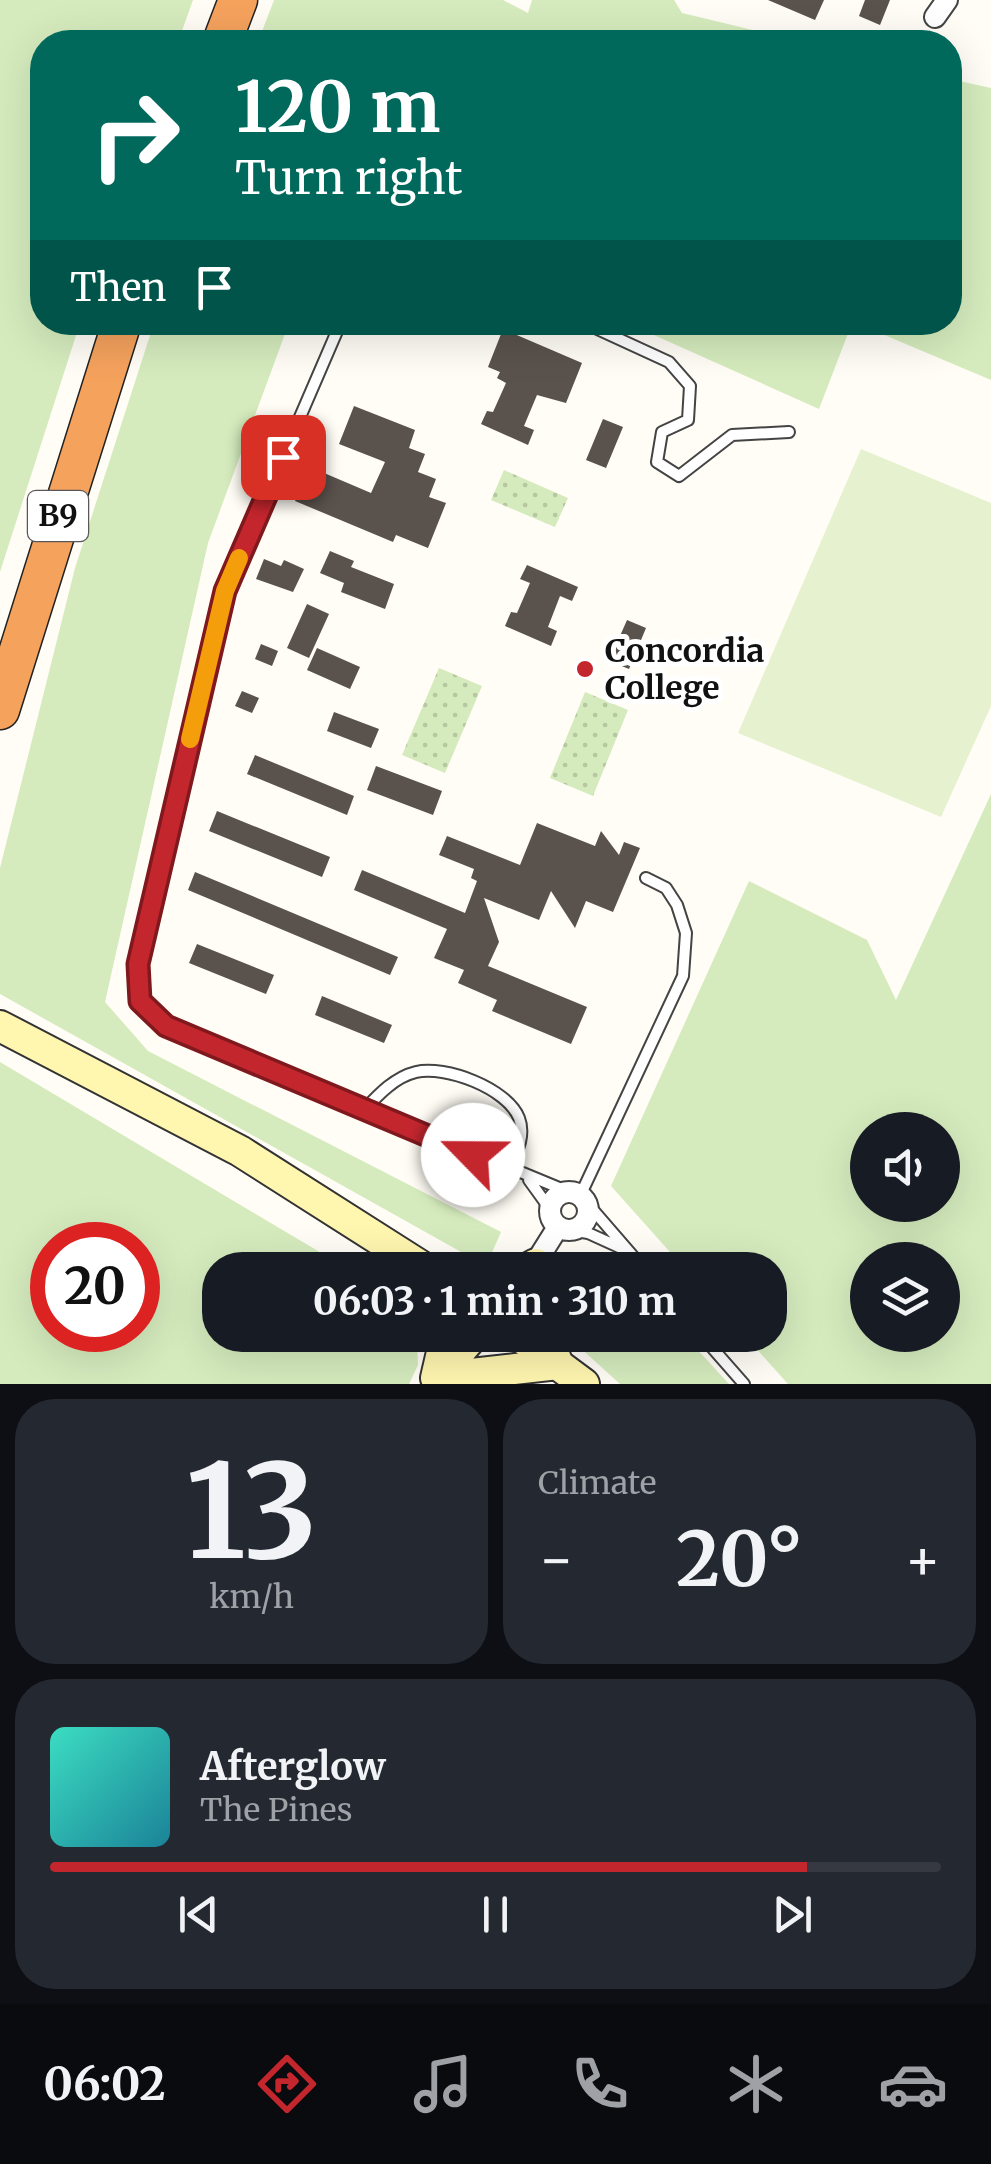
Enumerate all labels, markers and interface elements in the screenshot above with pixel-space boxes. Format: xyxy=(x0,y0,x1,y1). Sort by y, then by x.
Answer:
text: 120 m xyxy=(235,63,440,151)
icon: right xyxy=(70,70,200,200)
text: Turn right xyxy=(235,150,463,206)
icon: arrive xyxy=(187,260,242,315)
text: Then xyxy=(70,264,167,311)
pin xyxy=(241,415,326,500)
icon: arrive xyxy=(256,430,311,485)
road number: B9 xyxy=(28,491,88,541)
place label: Concordia College xyxy=(605,631,764,708)
marker: Concordia College xyxy=(574,658,596,680)
position arrow xyxy=(421,1103,525,1207)
map controls xyxy=(850,1112,960,1352)
button: sound xyxy=(850,1112,960,1222)
speed limit sign: 20 xyxy=(30,1222,160,1352)
button: layers xyxy=(850,1242,960,1352)
text: 06:03 · 1 min · 310 m xyxy=(313,1278,676,1325)
text: 13 xyxy=(185,1430,318,1593)
text: Climate xyxy=(538,1463,656,1503)
text: 20° xyxy=(676,1512,803,1606)
text: − xyxy=(538,1525,575,1594)
text: + xyxy=(904,1525,941,1594)
text: km/h xyxy=(209,1577,294,1617)
text: Afterglow xyxy=(200,1743,386,1790)
text: The Pines xyxy=(200,1790,352,1830)
icon: previous xyxy=(171,1887,226,1942)
icon: pause xyxy=(468,1887,523,1942)
icon: next xyxy=(765,1887,820,1942)
icon: directions xyxy=(252,2049,322,2119)
icon: music xyxy=(408,2049,478,2119)
icon: phone xyxy=(565,2049,635,2119)
icon: climate xyxy=(721,2049,791,2119)
icon: car xyxy=(878,2049,948,2119)
text: 06:02 xyxy=(43,2056,166,2112)

